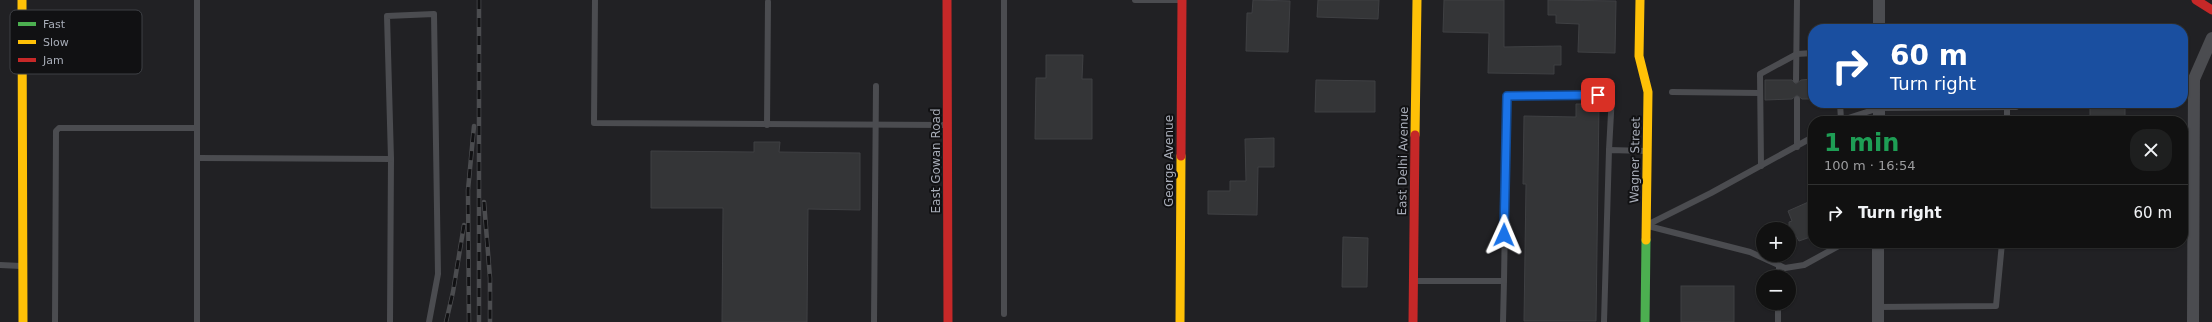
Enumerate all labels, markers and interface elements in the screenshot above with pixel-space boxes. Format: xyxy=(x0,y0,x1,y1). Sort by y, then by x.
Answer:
legend xyxy=(10,10,142,74)
text: Fast xyxy=(43,18,66,31)
text: Slow xyxy=(43,36,69,49)
text: 60 m xyxy=(1890,39,1968,72)
icon: right xyxy=(1824,40,1876,92)
text: Jam xyxy=(42,54,64,67)
text: Turn right xyxy=(1890,73,1976,94)
pin xyxy=(1581,78,1615,112)
icon: arrive xyxy=(1587,84,1609,106)
street label: East Delhi Avenue xyxy=(1395,106,1411,216)
street label: East Gowan Road xyxy=(929,108,943,214)
street label: George Avenue xyxy=(1162,115,1176,207)
street label: Wagner Street xyxy=(1627,116,1643,203)
text: 1 min xyxy=(1824,129,1899,157)
button: close xyxy=(2130,129,2172,171)
text: 100 m · 16:54 xyxy=(1824,158,1915,173)
icon: right xyxy=(1824,202,1846,224)
text: Turn right xyxy=(1858,204,1942,222)
text: 60 m xyxy=(2134,204,2172,222)
position arrow xyxy=(1483,214,1525,256)
map controls xyxy=(1756,222,1796,310)
button: + xyxy=(1756,222,1796,262)
button: − xyxy=(1756,270,1796,310)

